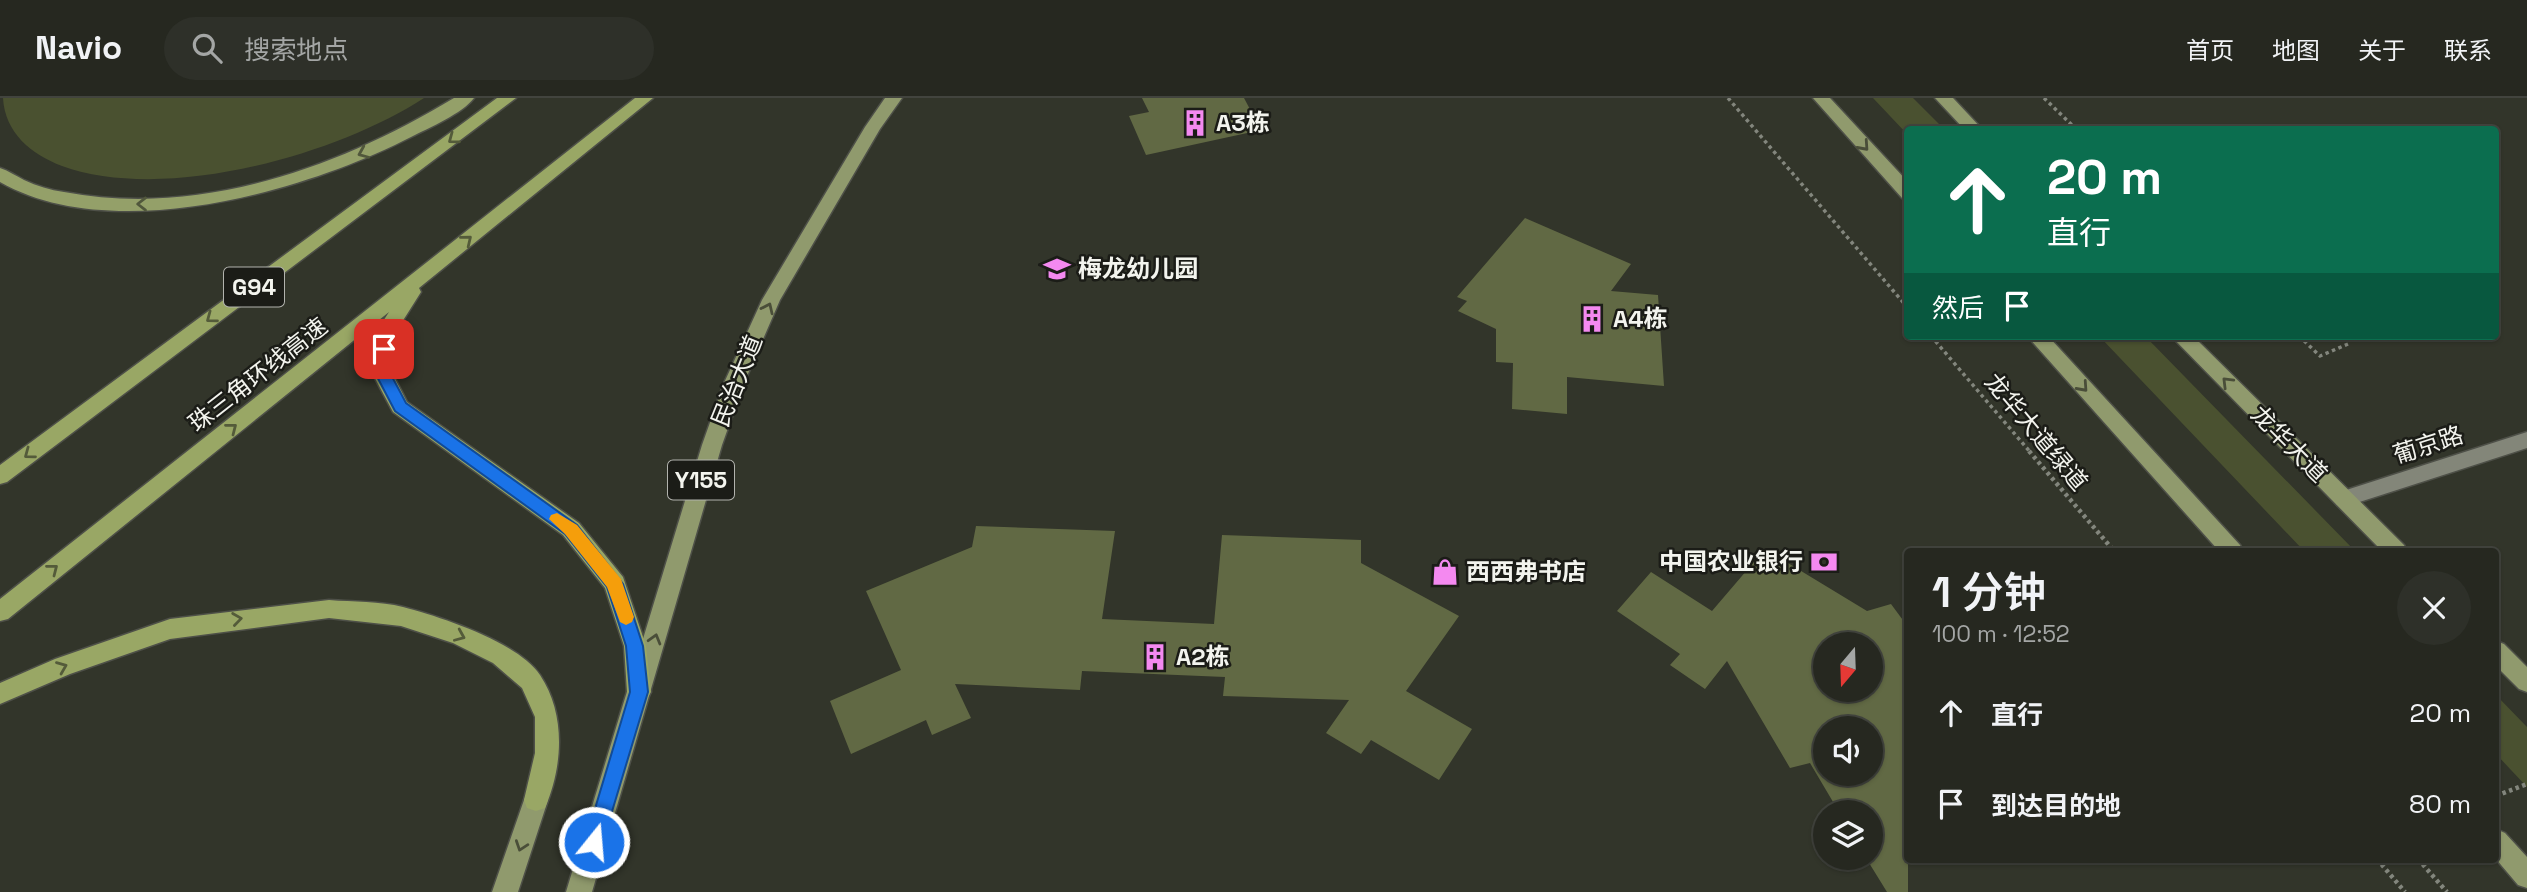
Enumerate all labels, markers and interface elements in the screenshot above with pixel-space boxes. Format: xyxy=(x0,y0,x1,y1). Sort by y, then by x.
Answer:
search box xyxy=(164,17,654,80)
text: Navio xyxy=(35,27,122,69)
icon: search xyxy=(188,29,226,67)
text: 搜索地点 xyxy=(244,33,348,67)
text: 首页 xyxy=(2186,35,2234,66)
text: 地图 xyxy=(2272,35,2320,66)
text: 关于 xyxy=(2358,35,2406,66)
text: 联系 xyxy=(2444,35,2492,66)
place label: A3栋 xyxy=(1216,107,1270,138)
building icon: A3栋 xyxy=(1180,108,1210,138)
one-way arrow xyxy=(448,130,461,143)
one-way arrow xyxy=(1856,138,1868,151)
one-way arrow xyxy=(357,145,370,159)
text: 20 m xyxy=(2047,146,2162,208)
icon: ahead xyxy=(1932,154,2023,245)
one-way arrow xyxy=(136,196,147,212)
text: 直行 xyxy=(2047,213,2111,253)
one-way arrow xyxy=(460,236,472,249)
place label: 梅龙幼儿园 xyxy=(1078,253,1198,284)
school or university icon: 梅龙幼儿园 xyxy=(1042,254,1072,284)
road number: G94 xyxy=(224,268,284,306)
icon: arrive xyxy=(1998,287,2036,325)
text: 然后 xyxy=(1932,291,1984,325)
one-way arrow xyxy=(759,303,773,315)
place label: A4栋 xyxy=(1613,303,1667,334)
building icon: A4栋 xyxy=(1577,304,1607,334)
one-way arrow xyxy=(206,310,219,323)
street label: 珠三角环线高速 xyxy=(182,311,333,439)
pin xyxy=(354,319,414,379)
icon: arrive xyxy=(365,330,403,368)
street label: 民治大道 xyxy=(704,331,769,431)
street label: 龙华大道绿道 xyxy=(1978,367,2095,497)
one-way arrow xyxy=(2222,377,2235,390)
one-way arrow xyxy=(2074,378,2087,391)
street label: 龙华大道 xyxy=(2244,399,2334,489)
street label: 葡京路 xyxy=(2389,419,2467,470)
one-way arrow xyxy=(224,423,236,436)
one-way arrow xyxy=(24,446,37,459)
road number: Y155 xyxy=(668,460,734,500)
place label: 中国农业银行 xyxy=(1659,546,1803,577)
bank icon: 中国农业银行 xyxy=(1809,547,1839,577)
place label: 西西弗书店 xyxy=(1466,556,1586,587)
shop icon: 西西弗书店 xyxy=(1430,557,1460,587)
one-way arrow xyxy=(46,565,58,578)
text: 1 分钟 xyxy=(1932,566,2046,619)
button: close xyxy=(2397,571,2471,645)
one-way arrow xyxy=(231,611,243,626)
text: 100 m · 12:52 xyxy=(1932,619,2070,649)
one-way arrow xyxy=(454,628,466,642)
north arrow xyxy=(1813,632,1883,702)
map controls xyxy=(1813,632,1883,870)
one-way arrow xyxy=(646,633,661,645)
place label: A2栋 xyxy=(1176,641,1229,672)
building icon: A2栋 xyxy=(1140,642,1170,672)
one-way arrow xyxy=(56,661,68,675)
icon: ahead xyxy=(1932,694,1970,732)
text: 20 m xyxy=(2410,696,2471,730)
text: 直行 xyxy=(1991,698,2043,732)
button: sound xyxy=(1813,716,1883,786)
icon: arrive xyxy=(1932,785,1970,823)
text: 80 m xyxy=(2409,787,2471,821)
text: 到达目的地 xyxy=(1991,789,2121,823)
button: layers xyxy=(1813,800,1883,870)
position arrow xyxy=(557,805,631,879)
one-way arrow xyxy=(515,840,529,852)

